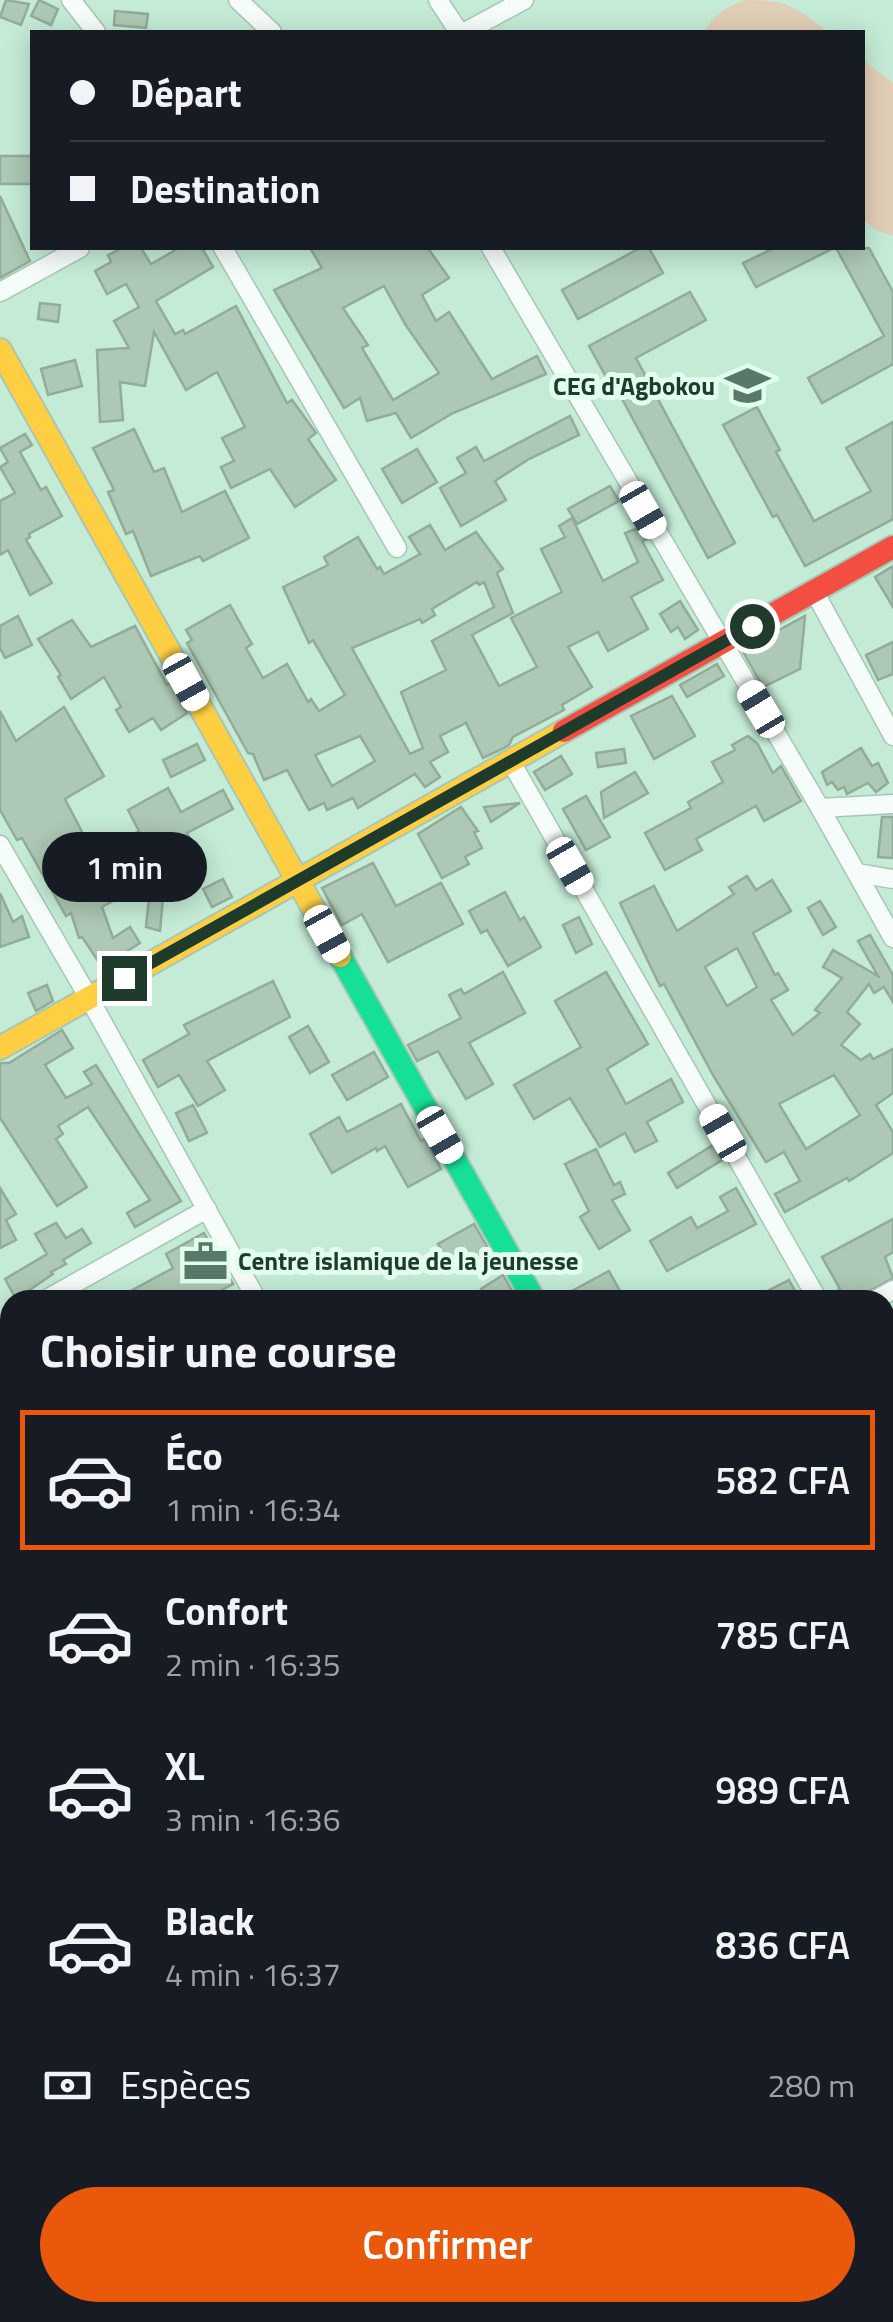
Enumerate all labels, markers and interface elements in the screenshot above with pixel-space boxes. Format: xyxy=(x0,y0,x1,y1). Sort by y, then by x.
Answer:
text: Départ xyxy=(130,64,242,122)
text: Destination xyxy=(130,160,321,218)
school or university icon: CEG d'Agbokou xyxy=(724,362,772,410)
place label: CEG d'Agbokou xyxy=(553,367,715,405)
car xyxy=(615,477,671,543)
route start xyxy=(730,604,775,649)
car xyxy=(158,648,214,716)
car xyxy=(733,676,789,742)
callout: 1 min xyxy=(42,833,206,903)
car xyxy=(542,833,598,899)
text: 1 min xyxy=(86,843,163,891)
car xyxy=(299,900,355,968)
route end xyxy=(102,956,147,1001)
car xyxy=(695,1100,751,1166)
car xyxy=(412,1102,468,1168)
office icon: Centre islamique de la jeunesse xyxy=(181,1237,229,1285)
place label: Centre islamique de la jeunesse xyxy=(238,1242,578,1280)
text: Choisir une course xyxy=(40,1316,397,1384)
text: Éco xyxy=(165,1427,223,1485)
icon: car xyxy=(45,1435,135,1525)
text: 582 CFA xyxy=(715,1451,850,1509)
text: 1 min · 16:34 xyxy=(165,1485,341,1533)
text: Confort xyxy=(165,1582,288,1640)
icon: car xyxy=(45,1590,135,1680)
text: 785 CFA xyxy=(715,1606,850,1664)
text: 2 min · 16:35 xyxy=(165,1640,341,1688)
text: XL xyxy=(165,1737,205,1795)
icon: car xyxy=(45,1745,135,1835)
text: 989 CFA xyxy=(715,1761,850,1819)
text: 3 min · 16:36 xyxy=(165,1795,341,1843)
text: Black xyxy=(165,1892,254,1950)
icon: car xyxy=(45,1900,135,1990)
text: 836 CFA xyxy=(715,1916,850,1974)
text: 4 min · 16:37 xyxy=(165,1950,341,1998)
text: Espèces xyxy=(120,2056,251,2114)
icon: cash xyxy=(40,2058,95,2113)
text: 280 m xyxy=(767,2061,855,2109)
button: Confirmer xyxy=(40,2187,855,2302)

